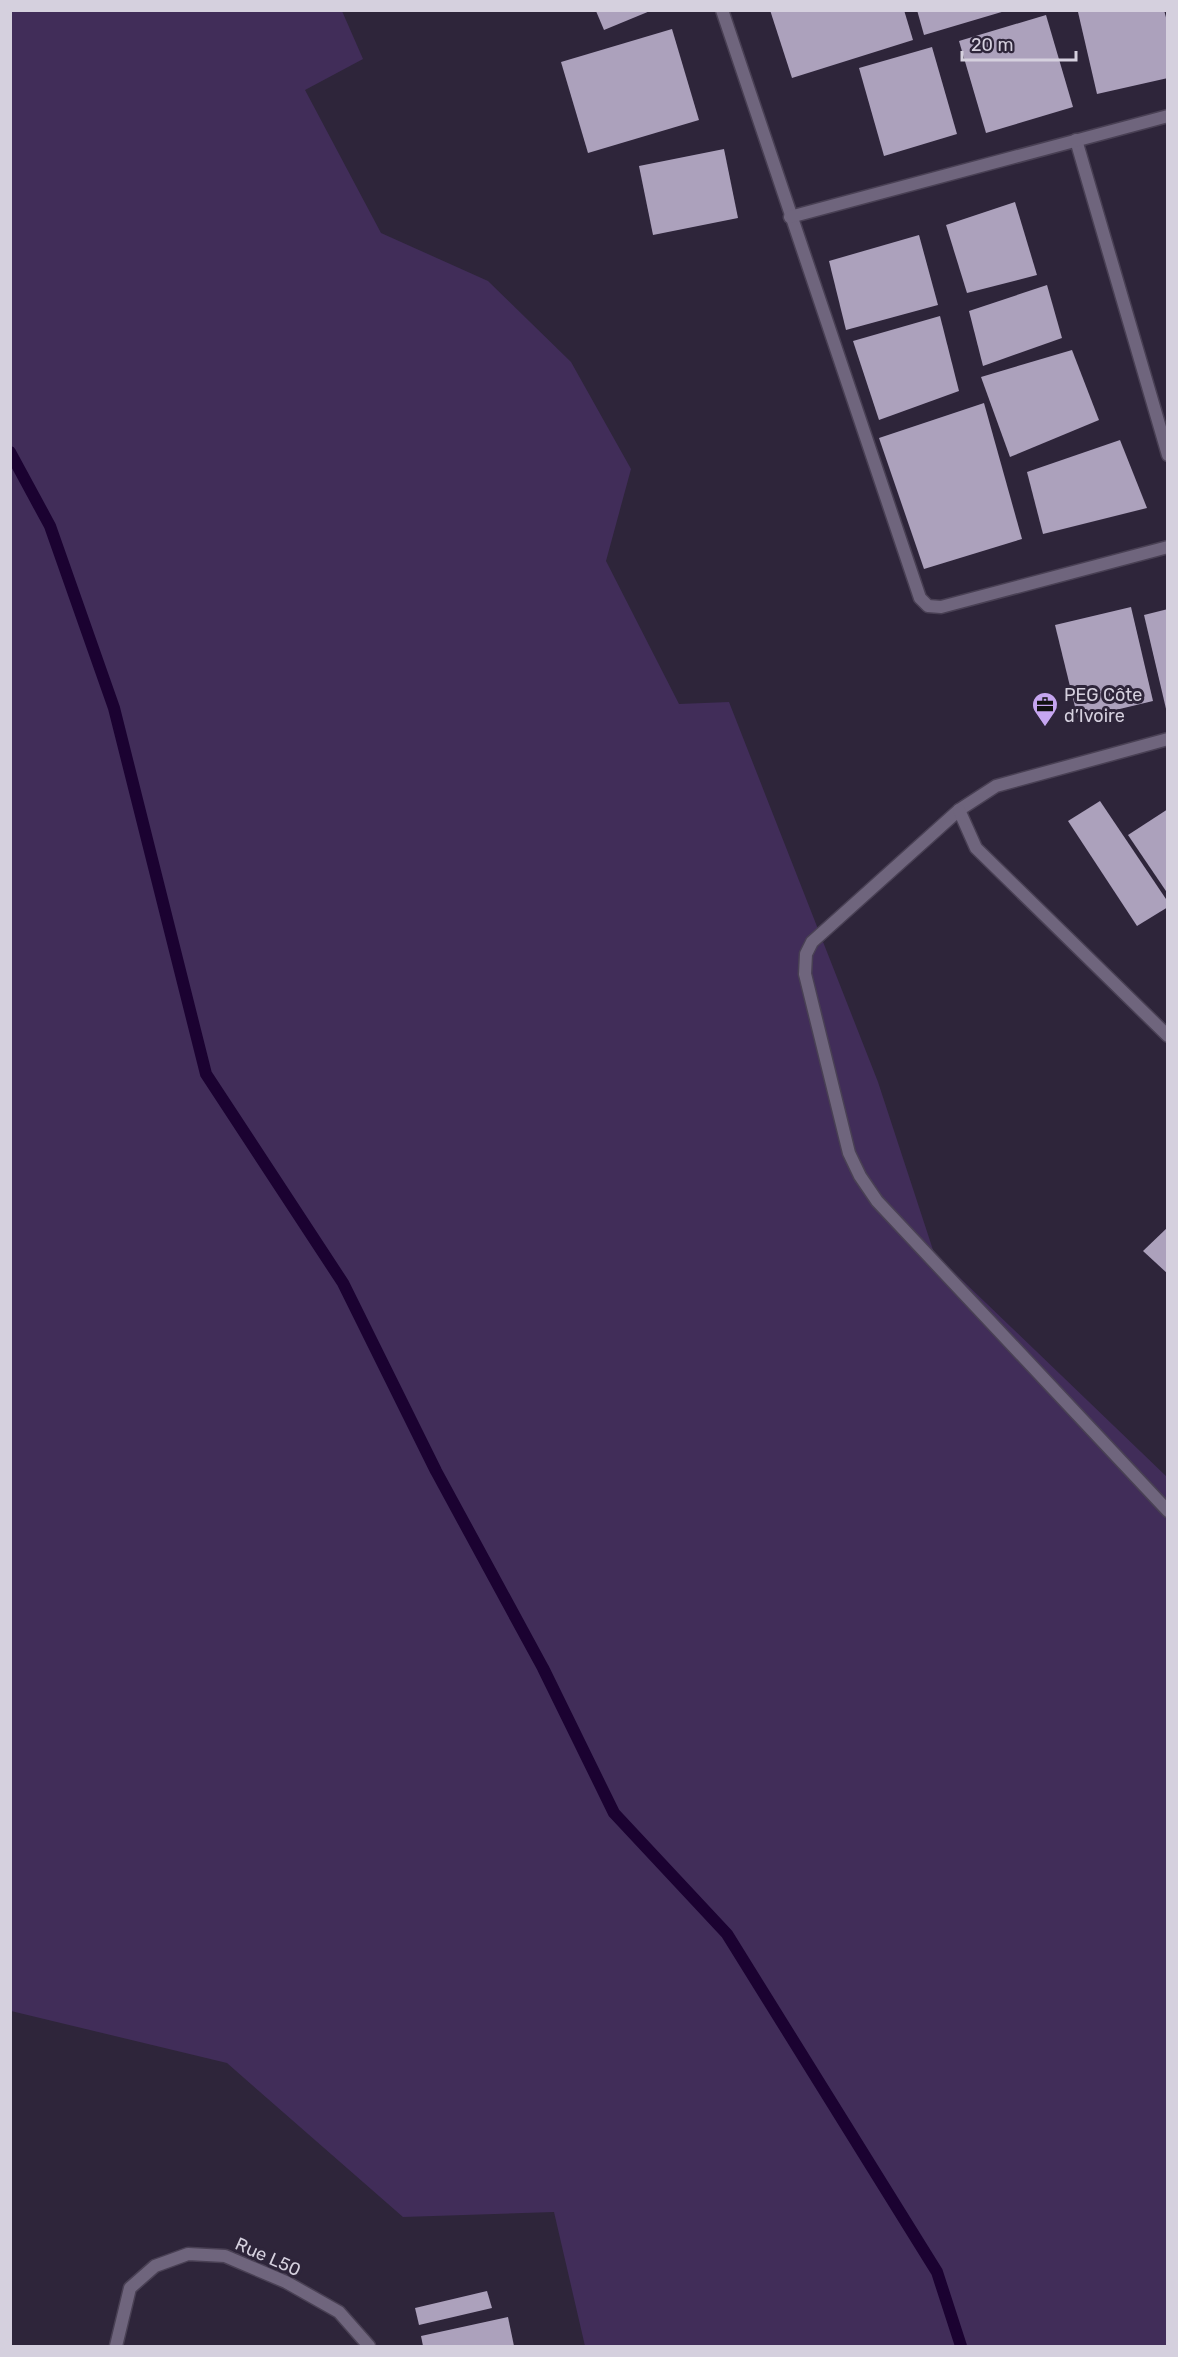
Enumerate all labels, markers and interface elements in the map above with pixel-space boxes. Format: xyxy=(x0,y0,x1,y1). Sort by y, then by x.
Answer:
scale bar xyxy=(962,24,1076,62)
text: 20 m xyxy=(971,34,1013,56)
place label: PEG Côte d’Ivoire xyxy=(1064,684,1142,727)
office icon: PEG Côte d’Ivoire xyxy=(1030,690,1060,728)
street label: Rue L50 xyxy=(232,2233,304,2281)

